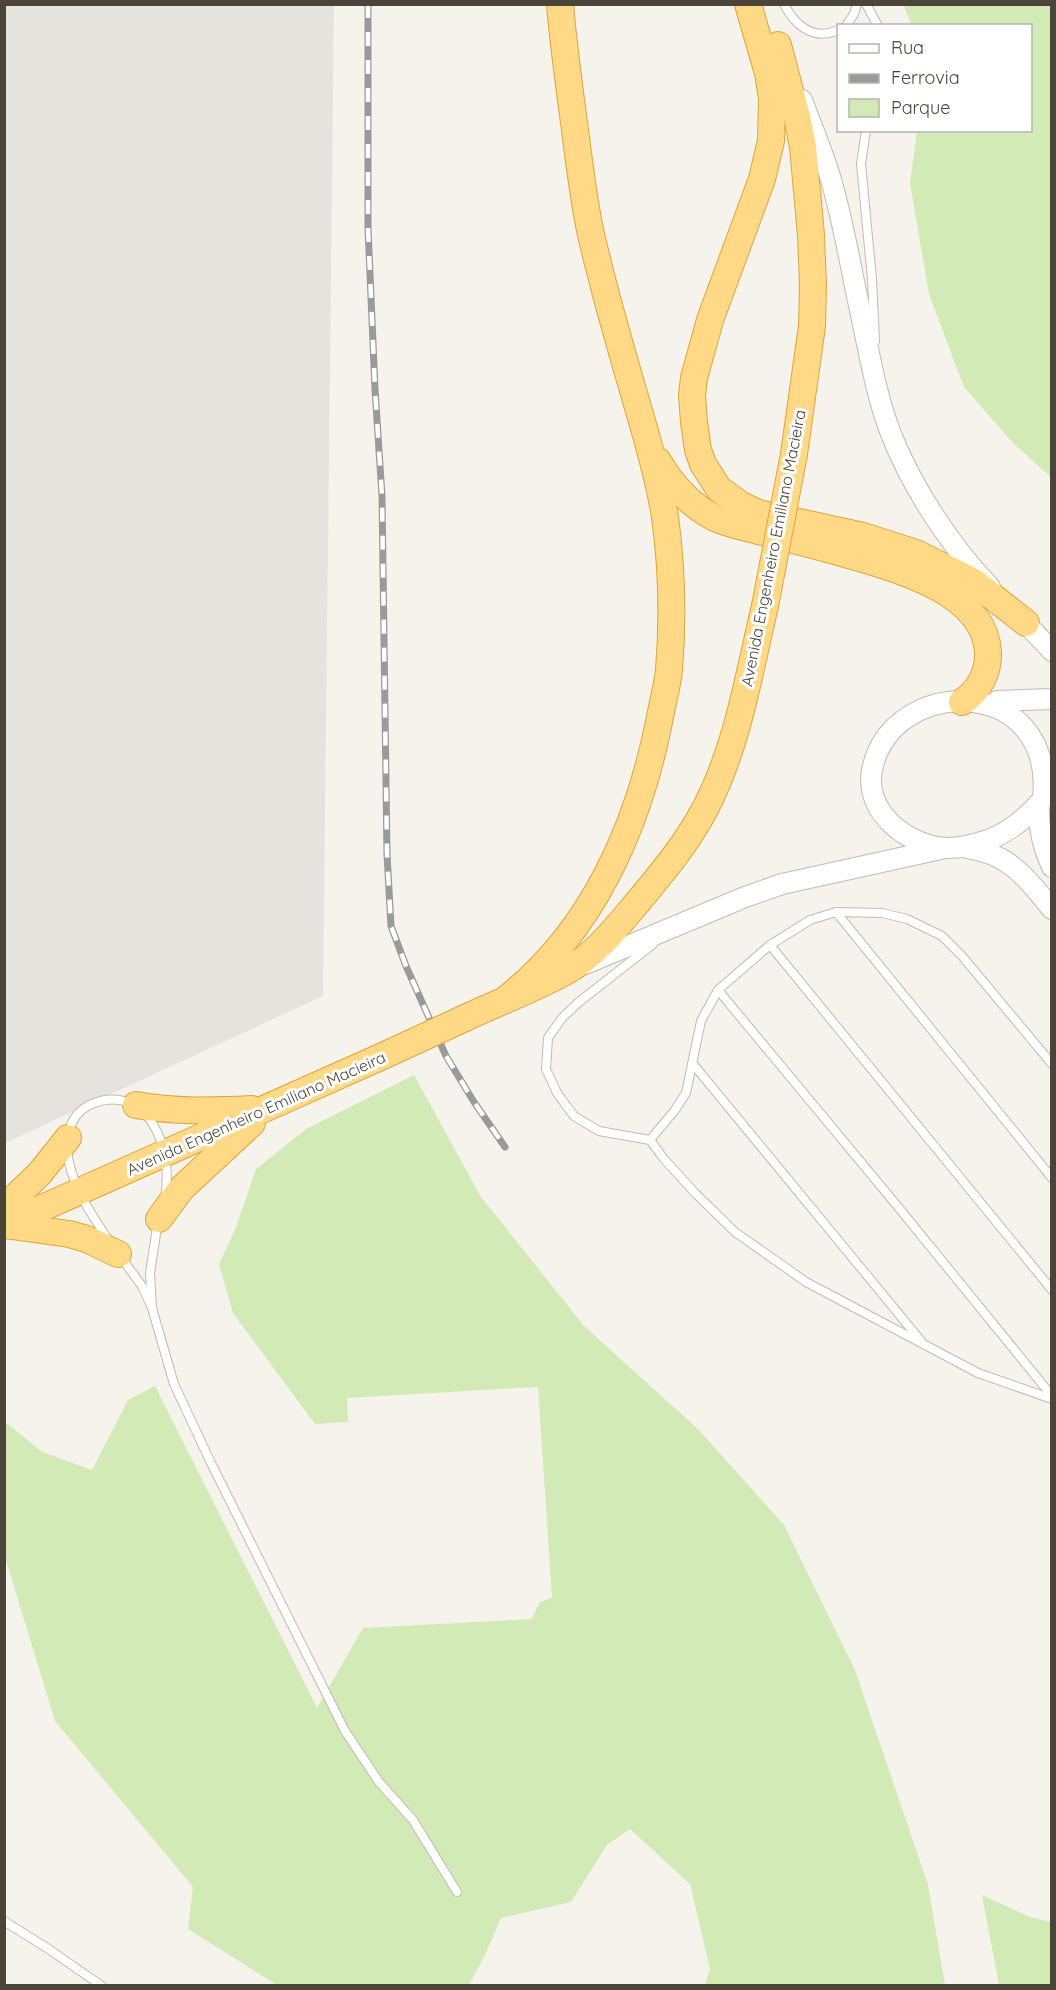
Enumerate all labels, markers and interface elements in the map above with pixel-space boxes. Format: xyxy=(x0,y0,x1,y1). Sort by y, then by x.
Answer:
legend xyxy=(837,24,1032,132)
text: Rua xyxy=(891,36,924,59)
text: Ferrovia xyxy=(891,66,960,89)
text: Parque xyxy=(891,96,950,119)
street label: Avenida Engenheiro Emiliano Macieira xyxy=(736,408,810,688)
street label: Avenida Engenheiro Emiliano Macieira xyxy=(123,1047,389,1179)

